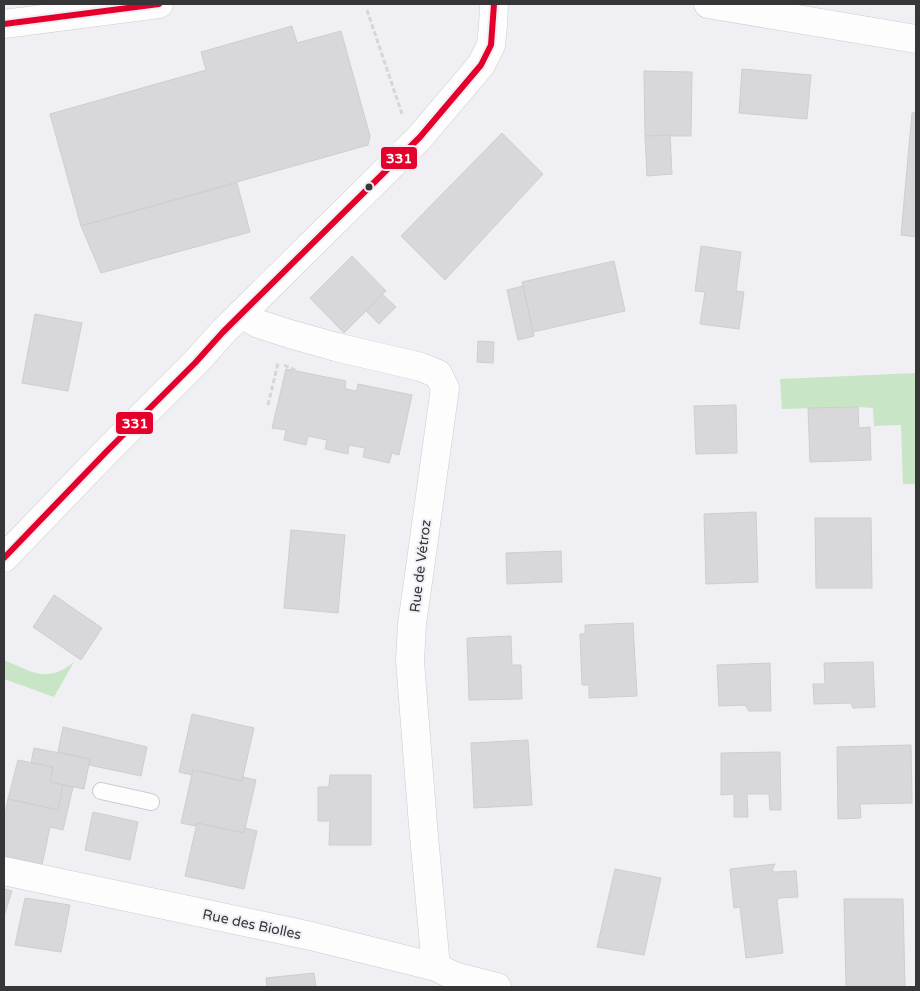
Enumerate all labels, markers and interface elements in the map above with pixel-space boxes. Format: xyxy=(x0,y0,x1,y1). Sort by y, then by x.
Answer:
line badge: 331 xyxy=(380,146,418,170)
text: 331 xyxy=(386,150,412,167)
unlabelled marker xyxy=(364,182,374,192)
line badge: 331 xyxy=(115,411,154,435)
text: 331 xyxy=(122,415,148,432)
street label: Rue de Vétroz xyxy=(406,519,435,613)
street label: Rue des Biolles xyxy=(201,906,303,943)

